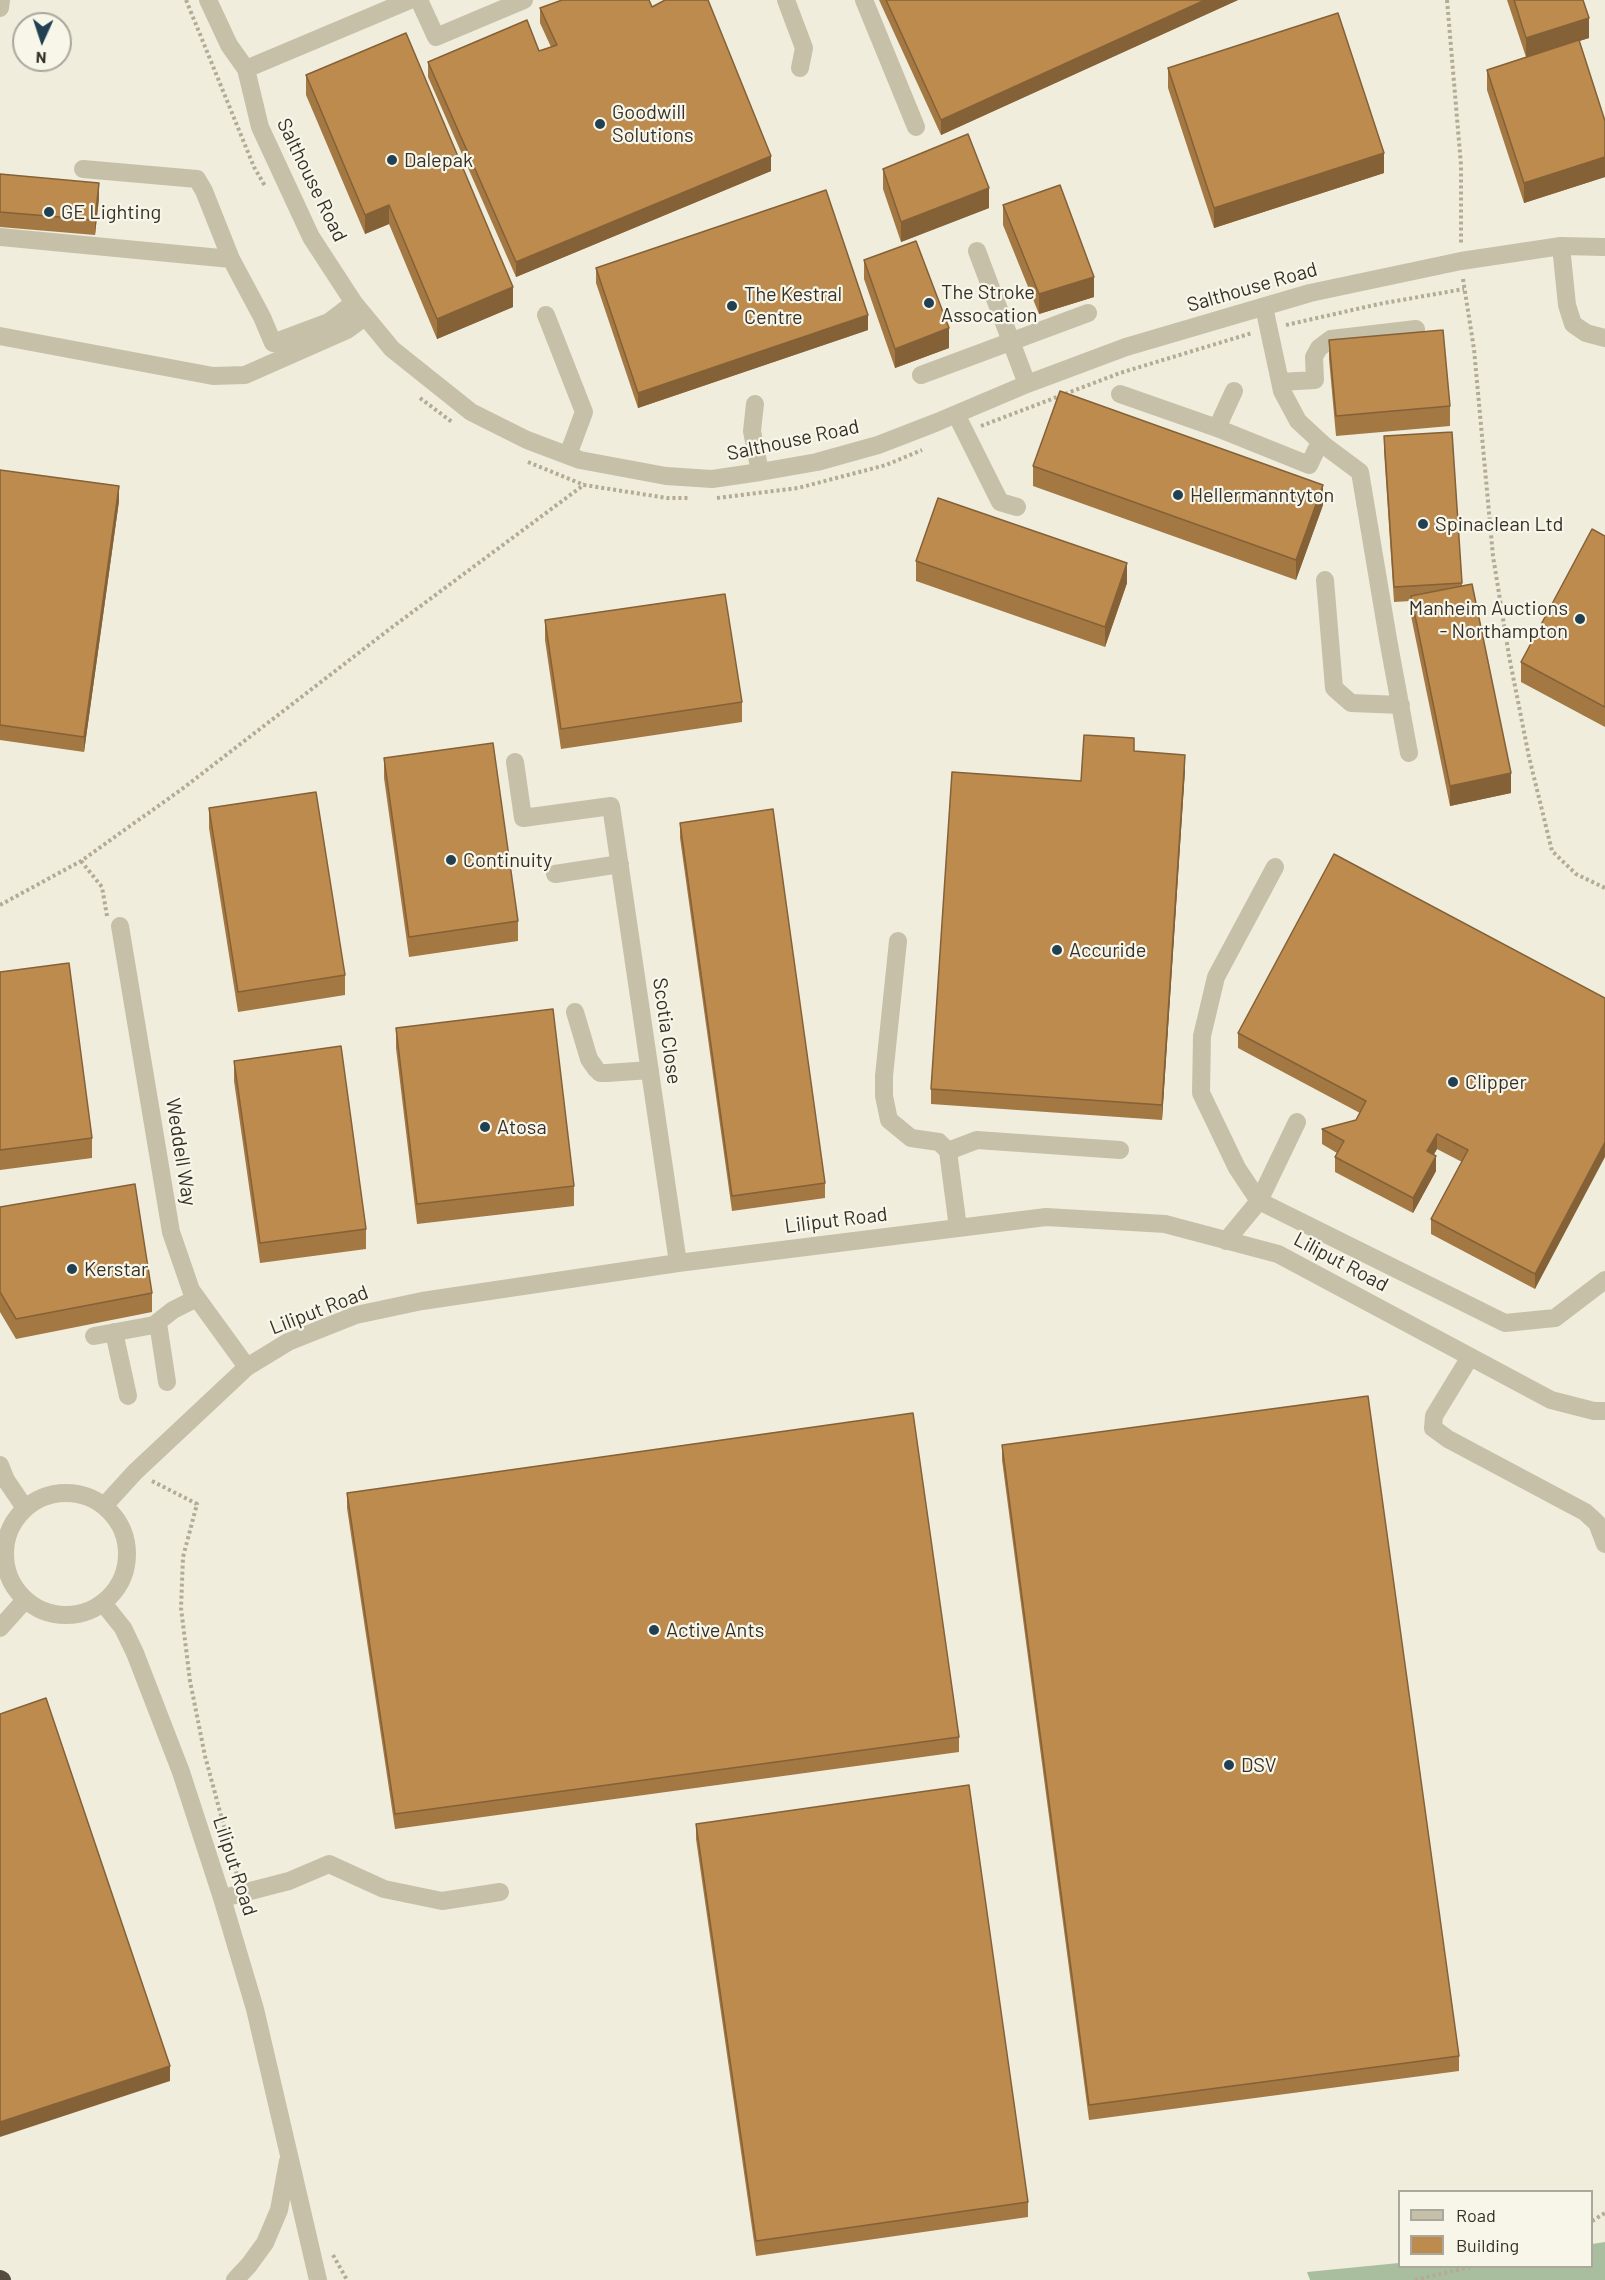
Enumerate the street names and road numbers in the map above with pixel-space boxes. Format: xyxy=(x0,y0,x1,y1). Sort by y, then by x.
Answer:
street label: Salthouse Road xyxy=(272,114,352,246)
street label: Salthouse Road xyxy=(1184,257,1320,317)
street label: Salthouse Road xyxy=(725,414,861,466)
street label: Scotia Close xyxy=(648,976,686,1086)
street label: Weddell Way xyxy=(161,1096,201,1208)
street label: Liliput Road xyxy=(783,1202,889,1238)
street label: Liliput Road xyxy=(1290,1227,1392,1297)
street label: Liliput Road xyxy=(266,1280,372,1340)
street label: Liliput Road xyxy=(208,1813,262,1919)

